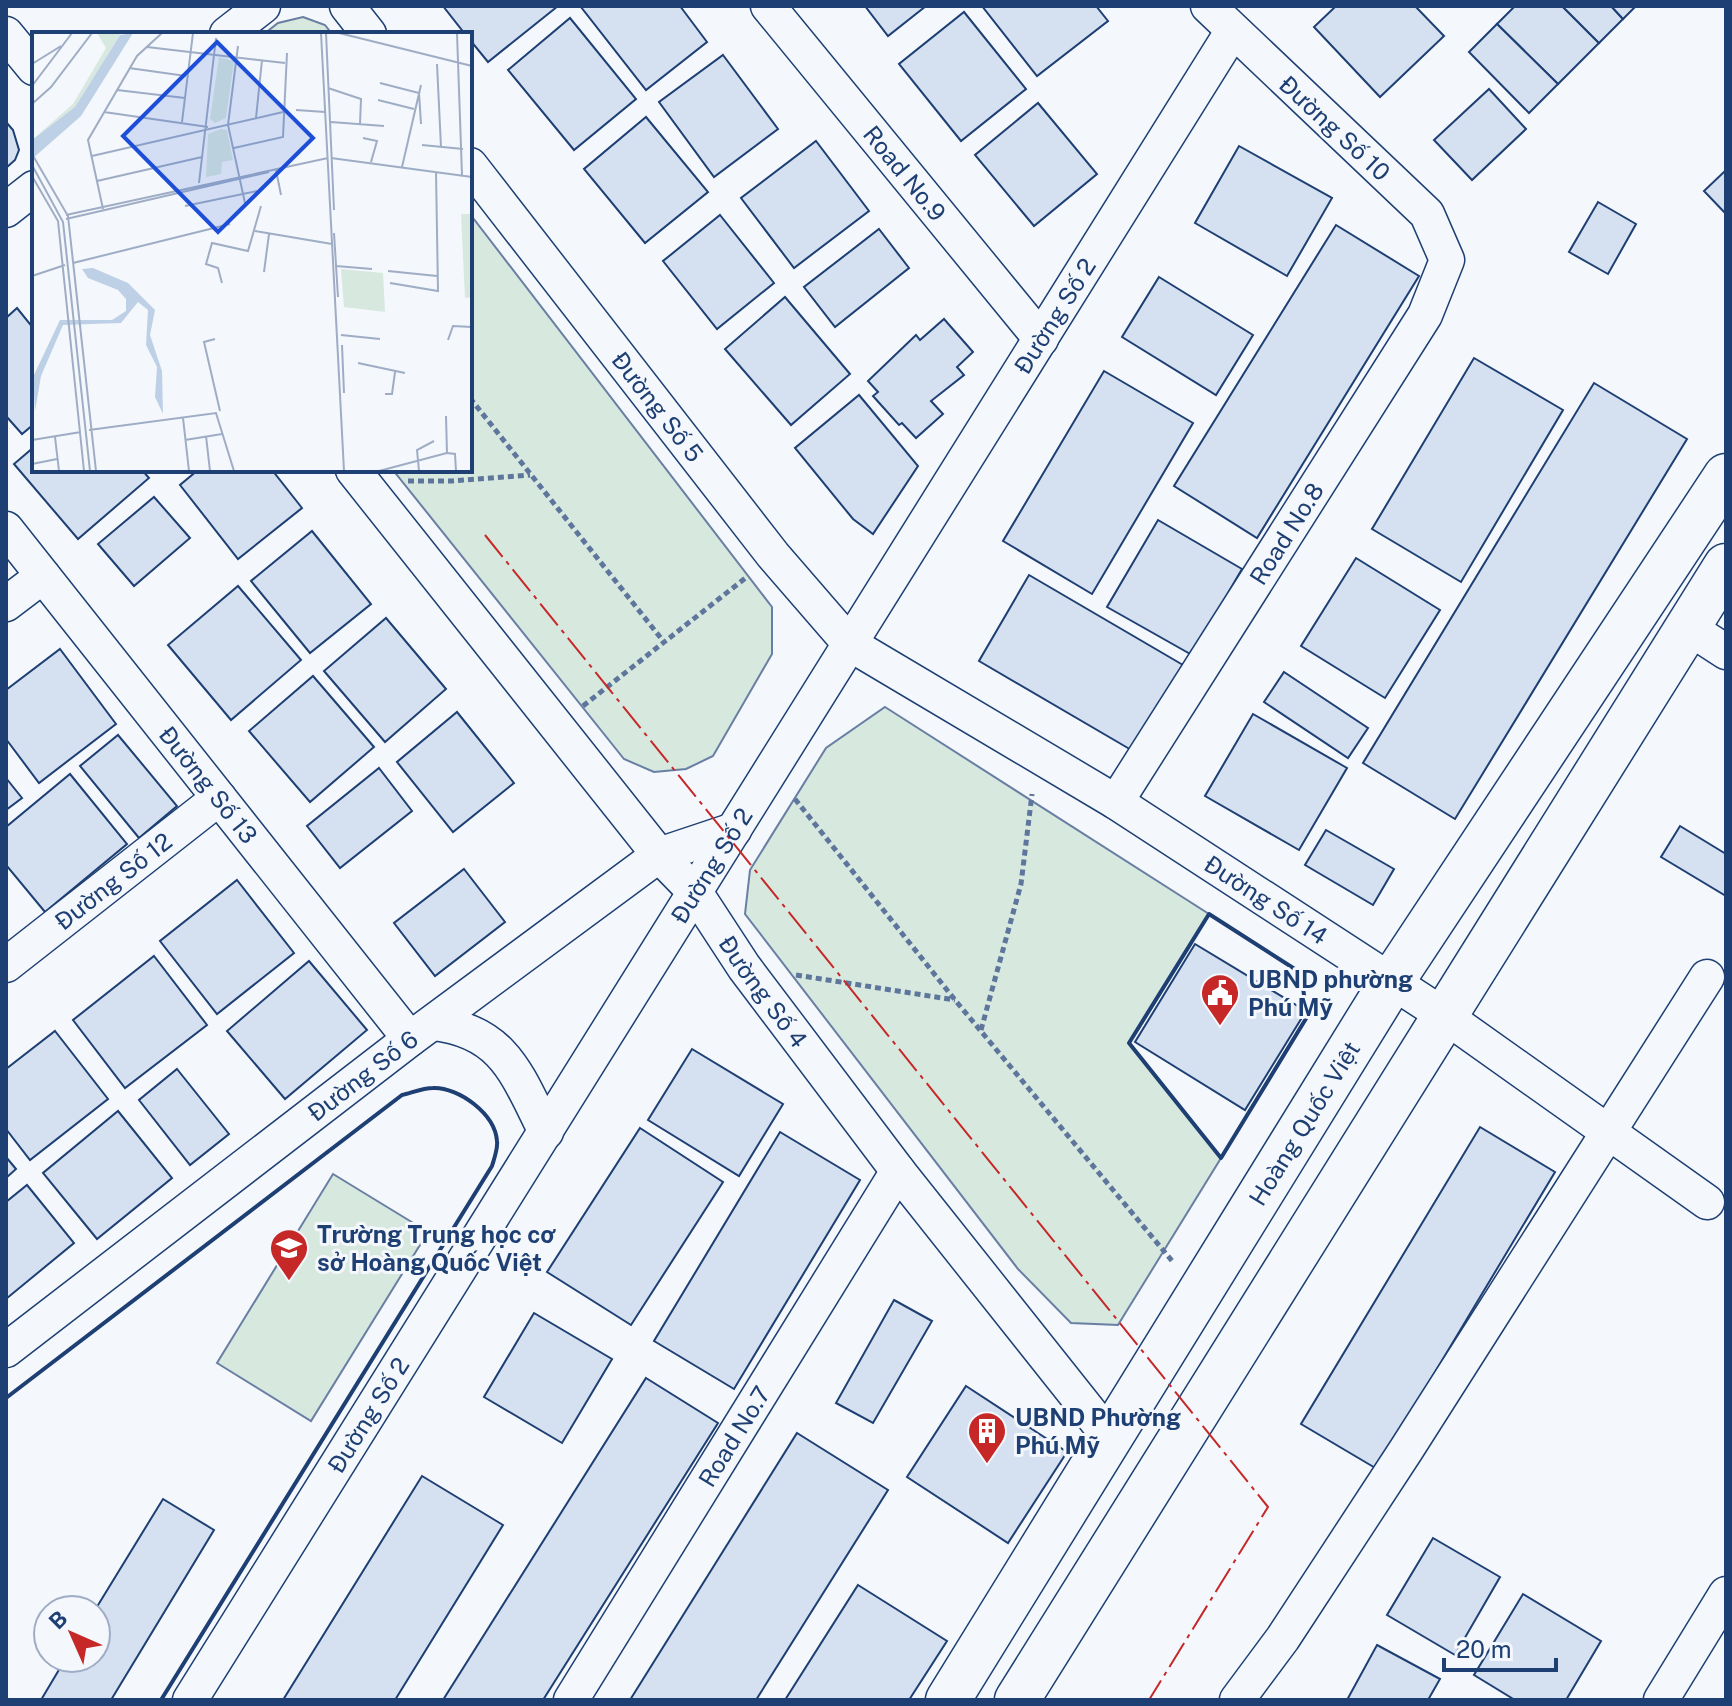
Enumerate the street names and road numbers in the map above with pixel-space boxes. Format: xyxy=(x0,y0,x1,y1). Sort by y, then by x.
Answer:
street label: Đường Số 10 xyxy=(1274,70,1396,186)
street label: Road No.9 xyxy=(858,120,952,226)
street label: Đường Số 2 xyxy=(1008,253,1101,379)
street label: Đường Số 5 xyxy=(606,346,709,467)
street label: Road No.8 xyxy=(1244,477,1329,590)
street label: Đường Số 13 xyxy=(154,720,263,849)
street label: Đường Số 2 xyxy=(665,803,758,928)
street label: Đường Số 12 xyxy=(49,827,177,935)
street label: Đường Số 14 xyxy=(1199,849,1333,950)
street label: Đường Số 4 xyxy=(713,930,814,1053)
street label: Đường Số 6 xyxy=(302,1024,423,1127)
street label: Hoàng Quốc Việt xyxy=(1243,1036,1365,1210)
street label: Đường Số 2 xyxy=(321,1352,415,1478)
street label: Road No.7 xyxy=(692,1381,776,1492)

